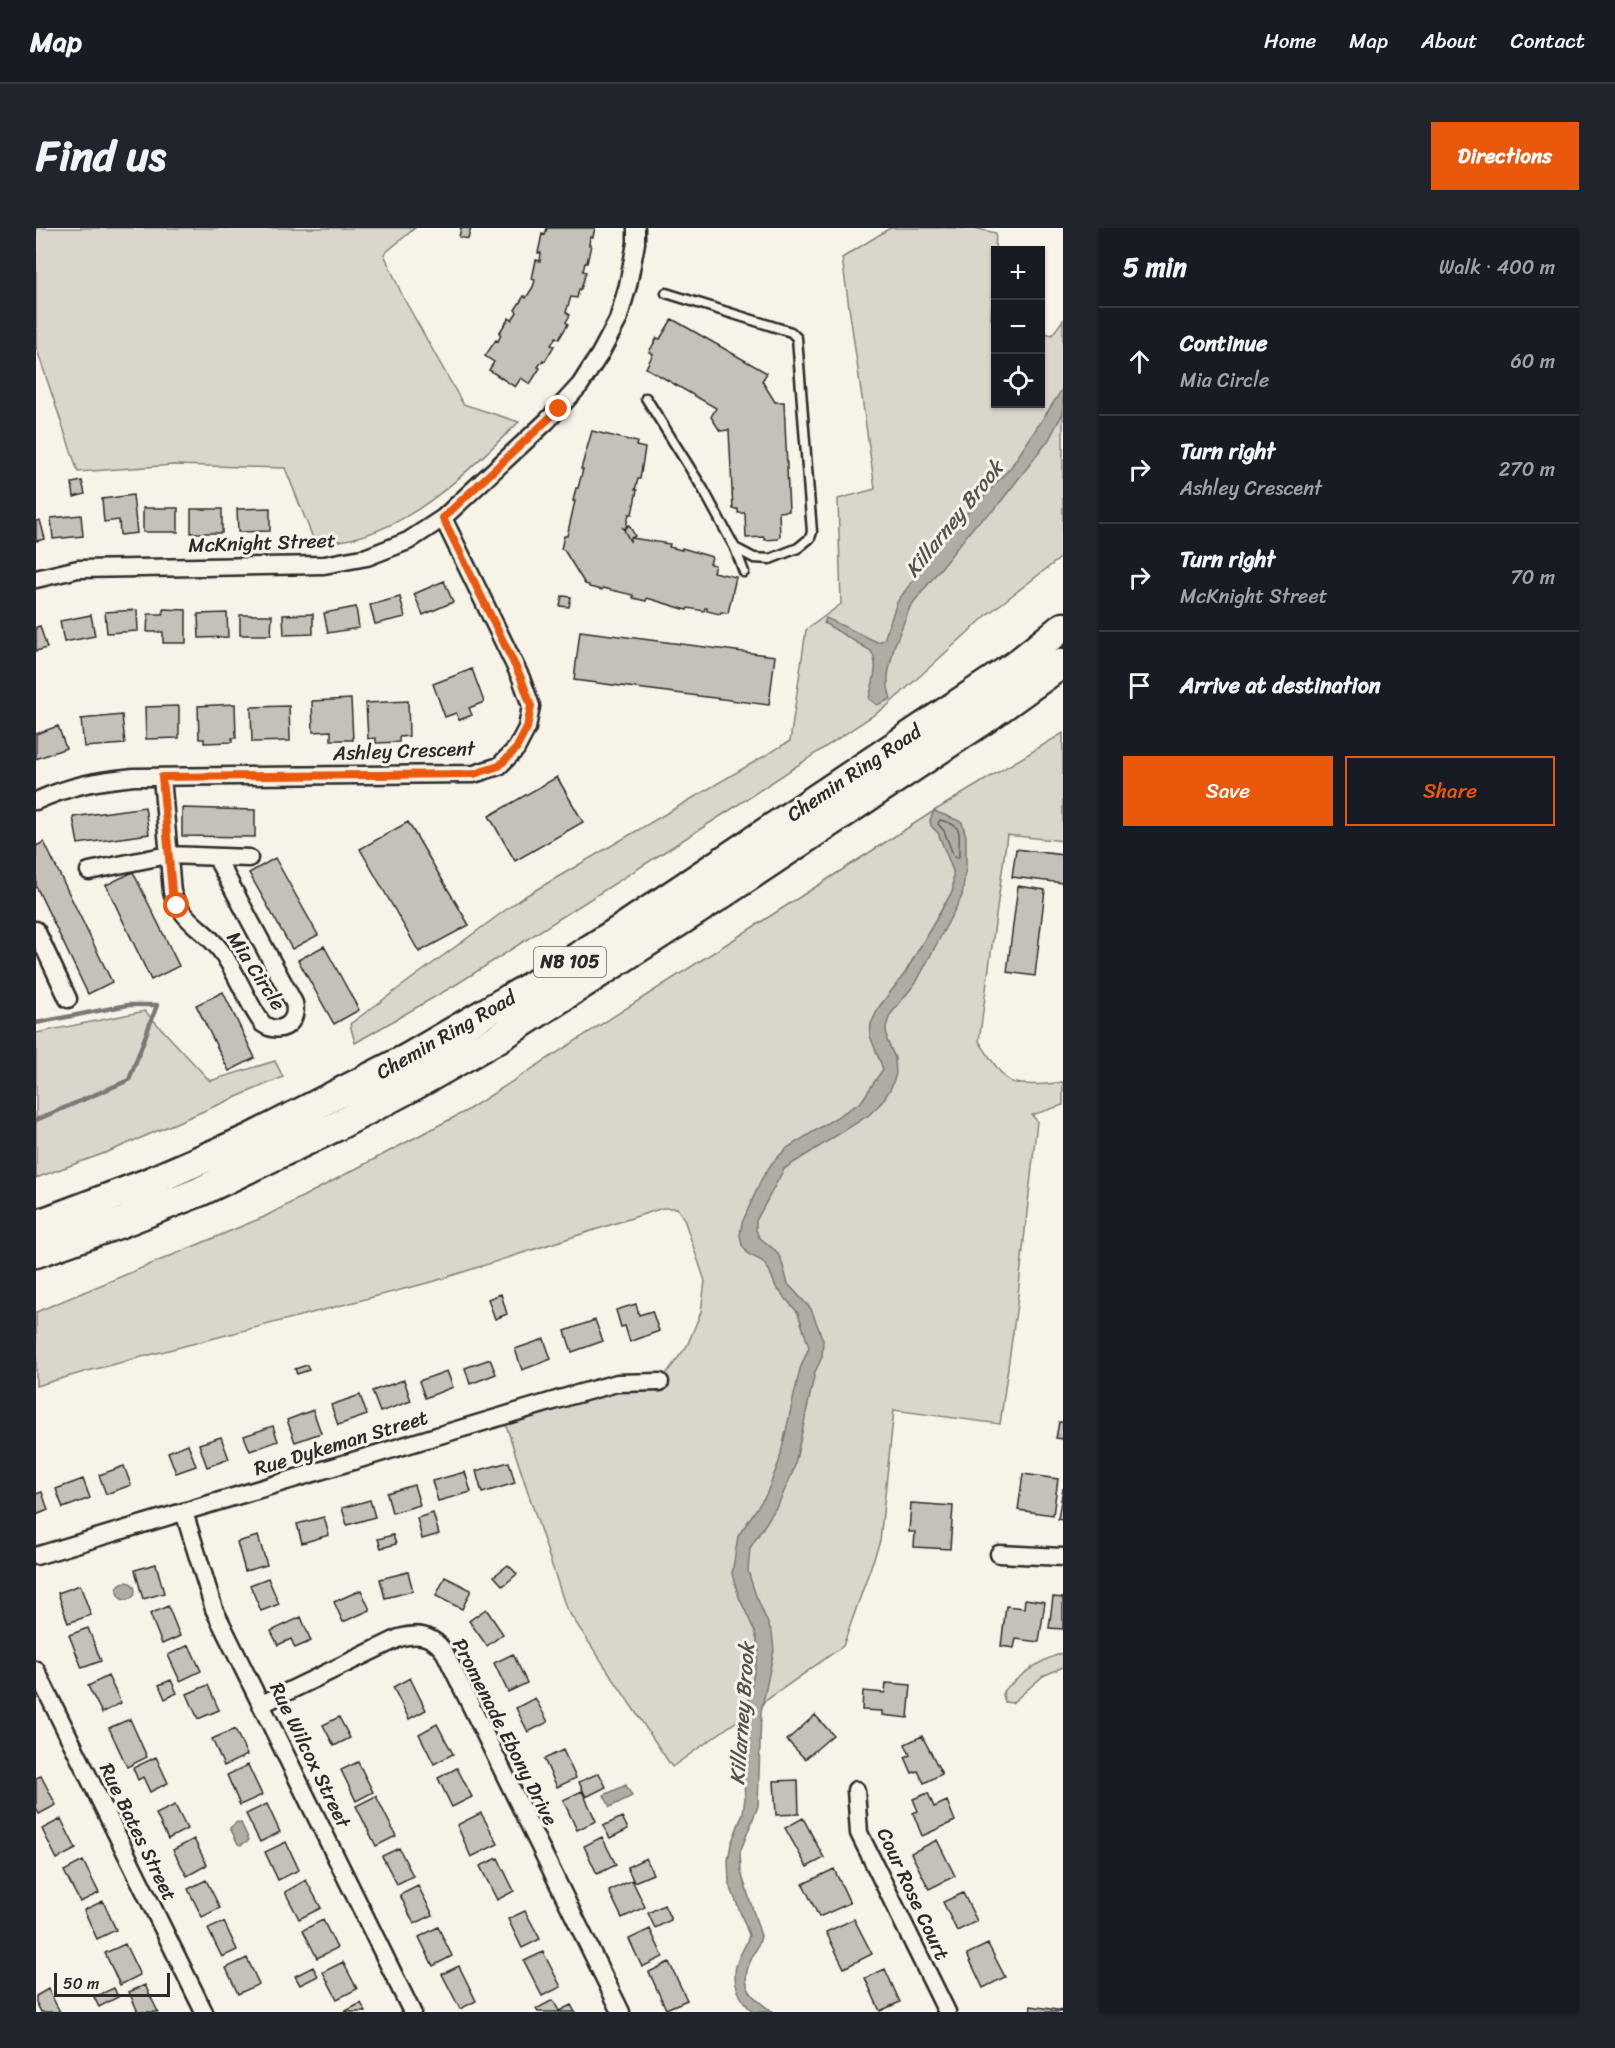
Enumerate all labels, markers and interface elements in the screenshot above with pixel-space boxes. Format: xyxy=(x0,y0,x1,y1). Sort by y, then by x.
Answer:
text: Map xyxy=(30,17,82,66)
text: Home xyxy=(1264,22,1316,60)
text: Map xyxy=(1349,22,1388,60)
text: About xyxy=(1421,22,1478,60)
text: Contact xyxy=(1511,22,1585,60)
text: Find us xyxy=(36,119,166,193)
button: Directions xyxy=(1431,122,1579,190)
text: 5 min xyxy=(1123,244,1187,290)
map controls xyxy=(991,246,1045,408)
button: + xyxy=(991,246,1045,300)
text: Walk · 400 m xyxy=(1439,250,1555,285)
button: − xyxy=(991,300,1045,354)
text: Continue xyxy=(1180,324,1268,363)
text: 60 m xyxy=(1510,344,1555,379)
icon: ahead xyxy=(1123,345,1156,378)
button: locate xyxy=(991,354,1045,408)
text: Mia Circle xyxy=(1180,363,1269,398)
route end xyxy=(545,395,571,421)
text: Turn right xyxy=(1180,432,1275,471)
water label: Killarney Brook xyxy=(895,450,1015,586)
text: 270 m xyxy=(1499,452,1555,487)
icon: right xyxy=(1123,453,1156,486)
text: Ashley Crescent xyxy=(1180,471,1322,506)
street label: McKnight Street xyxy=(188,523,337,563)
text: Turn right xyxy=(1180,540,1275,579)
text: 70 m xyxy=(1510,560,1555,595)
icon: right xyxy=(1123,561,1156,594)
text: McKnight Street xyxy=(1180,579,1327,614)
text: Arrive at destination xyxy=(1180,666,1381,705)
icon: arrive xyxy=(1123,669,1156,702)
street label: Chemin Ring Road xyxy=(779,714,930,831)
street label: Ashley Crescent xyxy=(331,731,476,771)
button: Save xyxy=(1123,756,1333,826)
button: Share xyxy=(1345,756,1555,826)
route start xyxy=(163,892,189,918)
street label: Mia Circle xyxy=(217,924,295,1018)
road number: NB 105 xyxy=(534,947,606,977)
street label: Chemin Ring Road xyxy=(369,980,524,1089)
street label: Rue Dykeman Street xyxy=(250,1400,433,1486)
street label: Promenade Ebony Drive xyxy=(442,1632,568,1832)
water label: Killarney Brook xyxy=(718,1639,766,1786)
street label: Rue Wilcox Street xyxy=(260,1676,361,1835)
street label: Rue Bates Street xyxy=(89,1757,187,1907)
street label: Cour Rose Court xyxy=(867,1822,959,1967)
text: 50 m xyxy=(63,1969,99,1998)
scale bar xyxy=(54,1970,170,1998)

